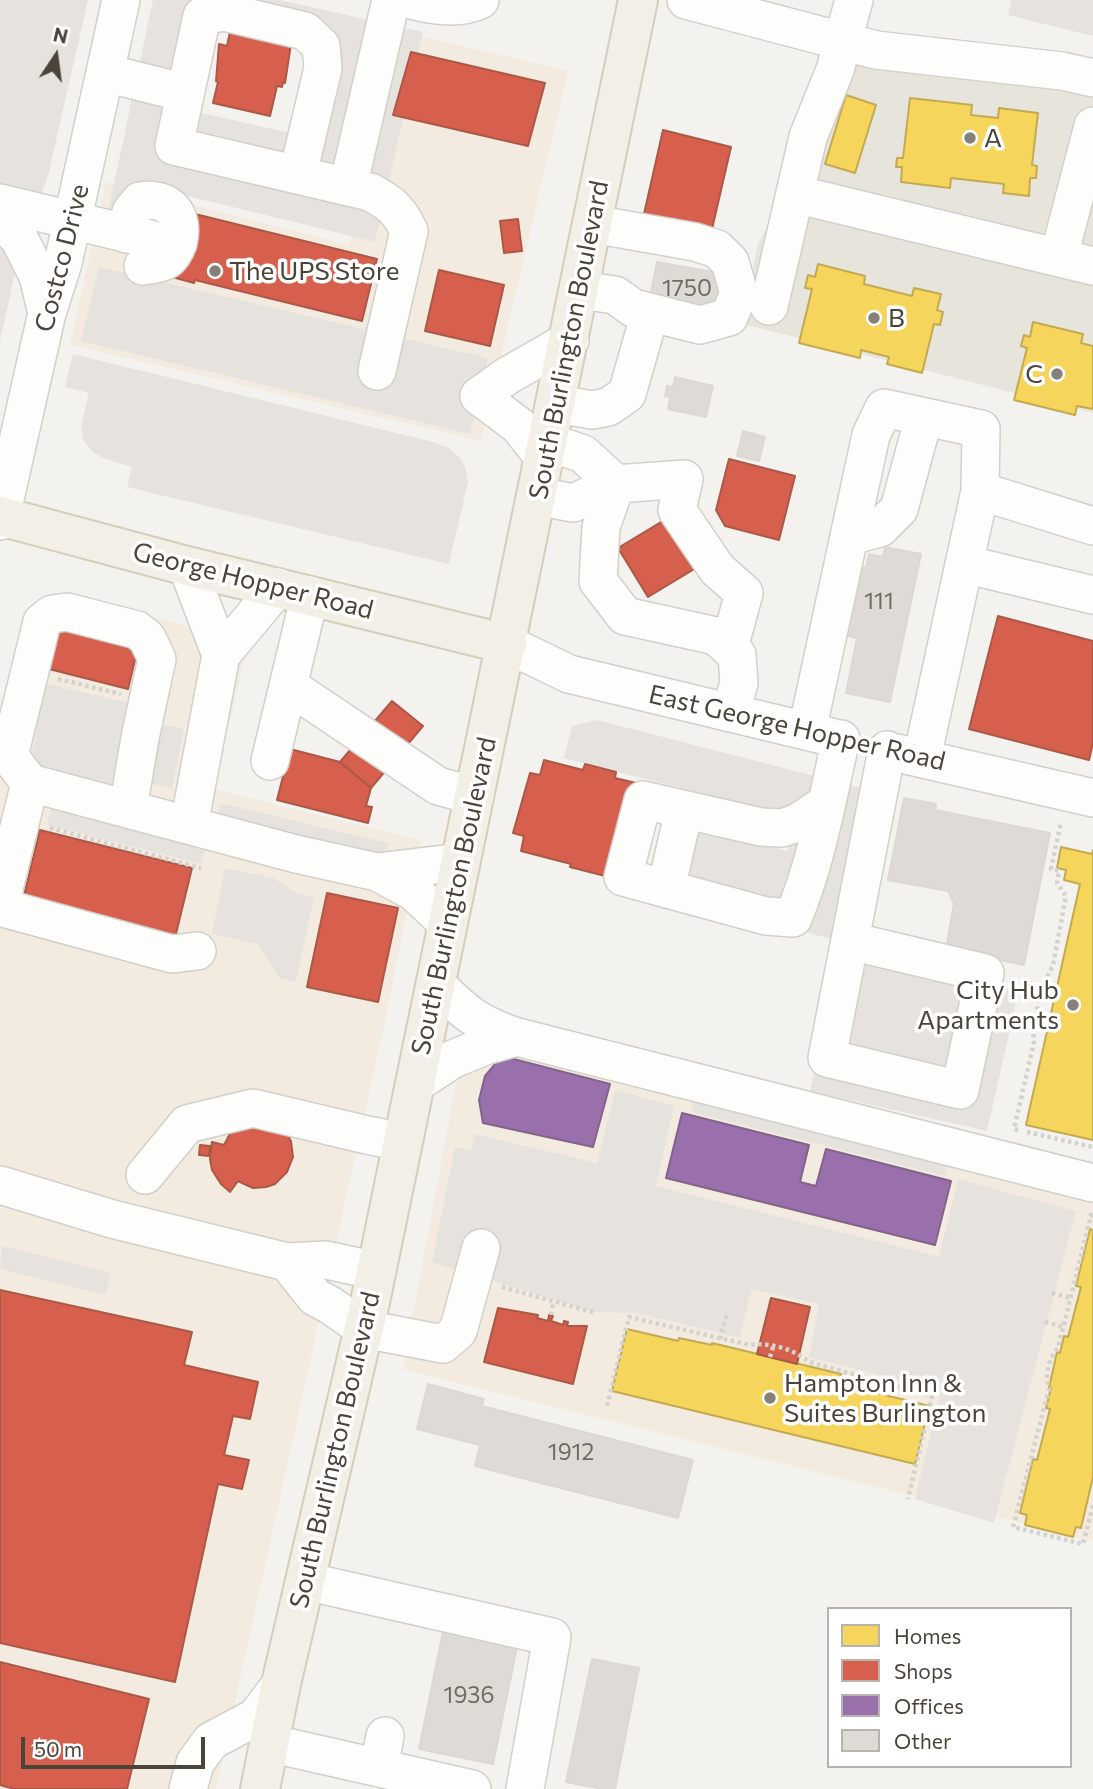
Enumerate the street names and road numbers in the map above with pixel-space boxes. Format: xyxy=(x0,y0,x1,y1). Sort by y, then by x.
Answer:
street label: South Burlington Boulevard xyxy=(523,178,615,502)
street label: Costco Drive xyxy=(29,181,95,335)
street label: George Hopper Road xyxy=(129,536,377,626)
street label: East George Hopper Road xyxy=(646,679,948,777)
street label: South Burlington Boulevard xyxy=(405,734,503,1058)
street label: South Burlington Boulevard xyxy=(283,1289,387,1611)

